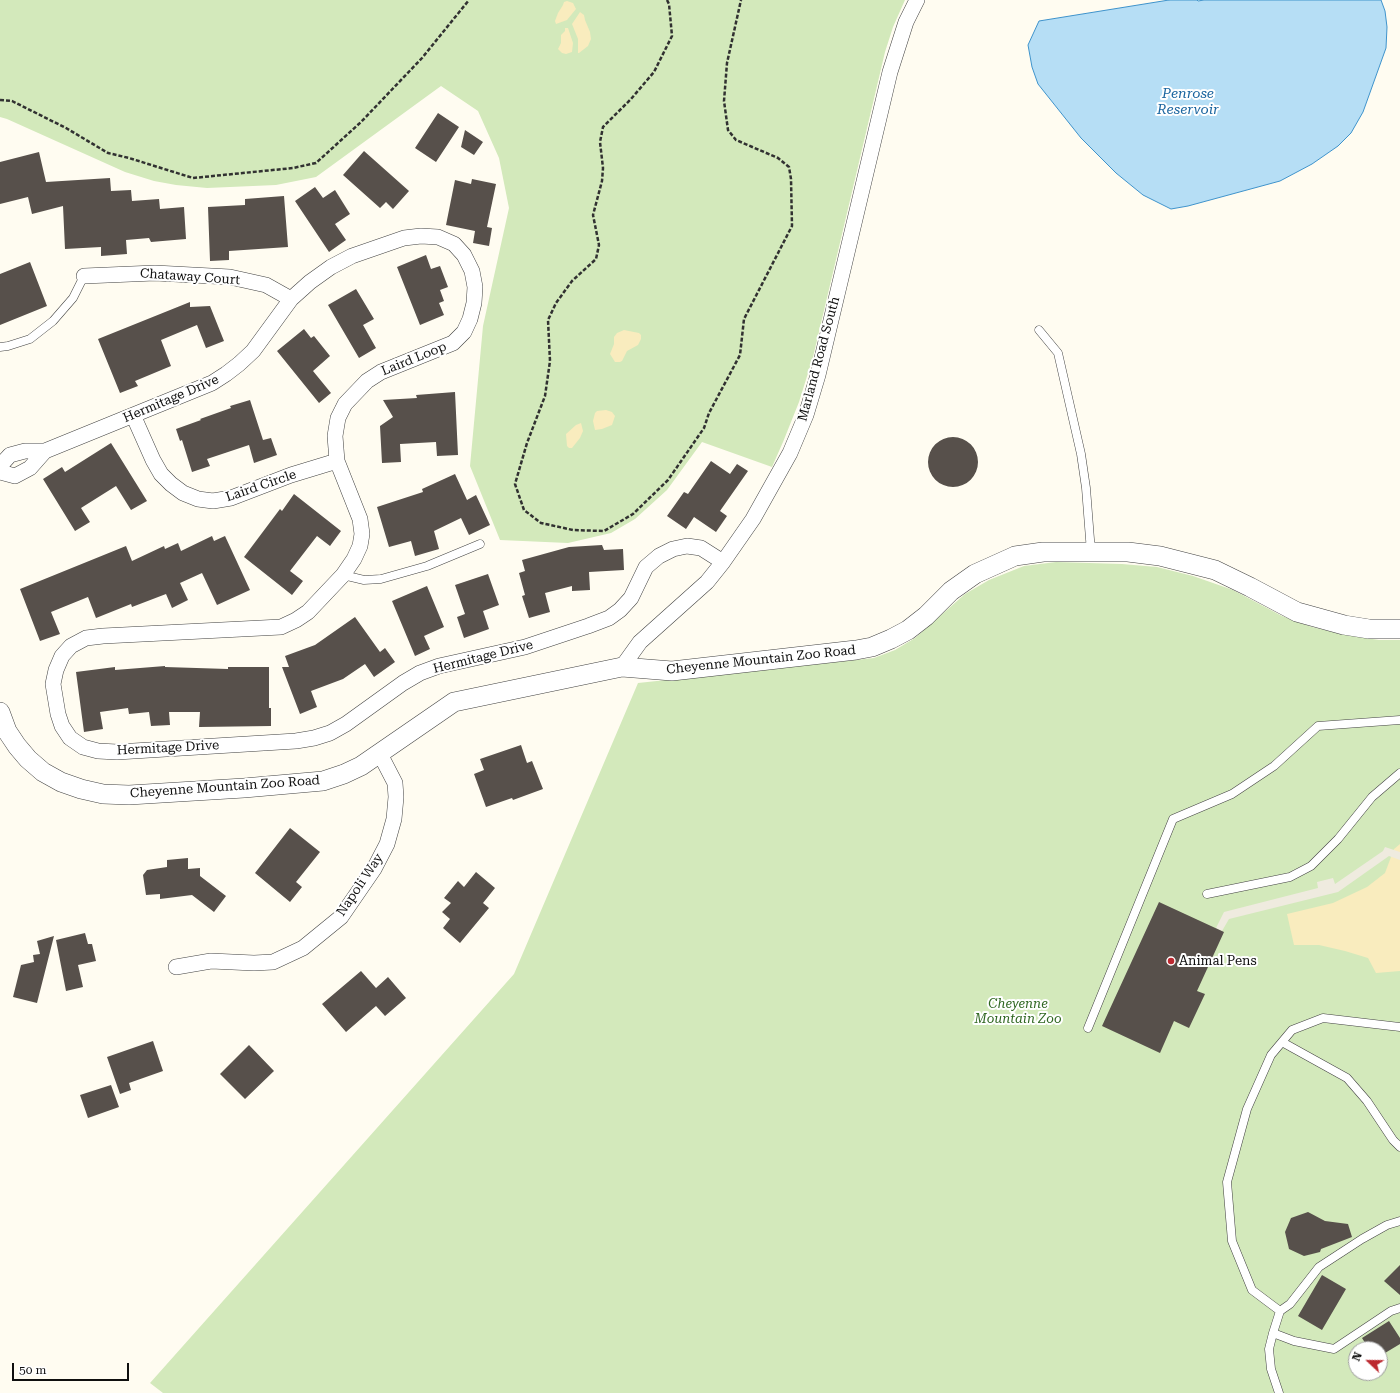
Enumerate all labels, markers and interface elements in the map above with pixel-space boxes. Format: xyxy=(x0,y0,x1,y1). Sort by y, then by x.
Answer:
water label: Penrose Reservoir xyxy=(1157,86,1219,118)
street label: Chataway Court xyxy=(139,266,241,288)
street label: Marland Road South xyxy=(795,295,843,423)
street label: Laird Loop xyxy=(379,339,449,379)
street label: Hermitage Drive xyxy=(121,372,221,426)
street label: Laird Circle xyxy=(224,467,298,505)
street label: Hermitage Drive xyxy=(431,637,535,677)
street label: Cheyenne Mountain Zoo Road xyxy=(666,642,856,678)
street label: Hermitage Drive xyxy=(116,738,220,758)
street label: Cheyenne Mountain Zoo Road xyxy=(130,773,320,801)
street label: Napoli Way xyxy=(333,851,387,919)
place label: Animal Pens xyxy=(1179,953,1257,969)
marker: Animal Pens xyxy=(1166,956,1176,966)
park label: Cheyenne Mountain Zoo xyxy=(975,996,1061,1027)
north arrow xyxy=(1348,1341,1388,1381)
text: N xyxy=(1350,1350,1365,1363)
scale bar xyxy=(14,1355,131,1381)
text: 50 m xyxy=(19,1363,46,1377)

